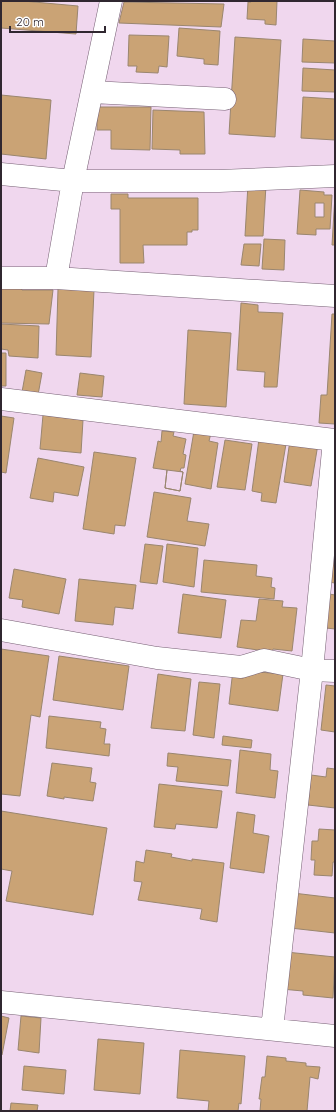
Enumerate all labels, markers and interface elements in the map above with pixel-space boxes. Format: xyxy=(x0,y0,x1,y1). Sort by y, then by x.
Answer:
scale bar xyxy=(10,8,105,34)
text: 20 m xyxy=(16,14,44,29)

